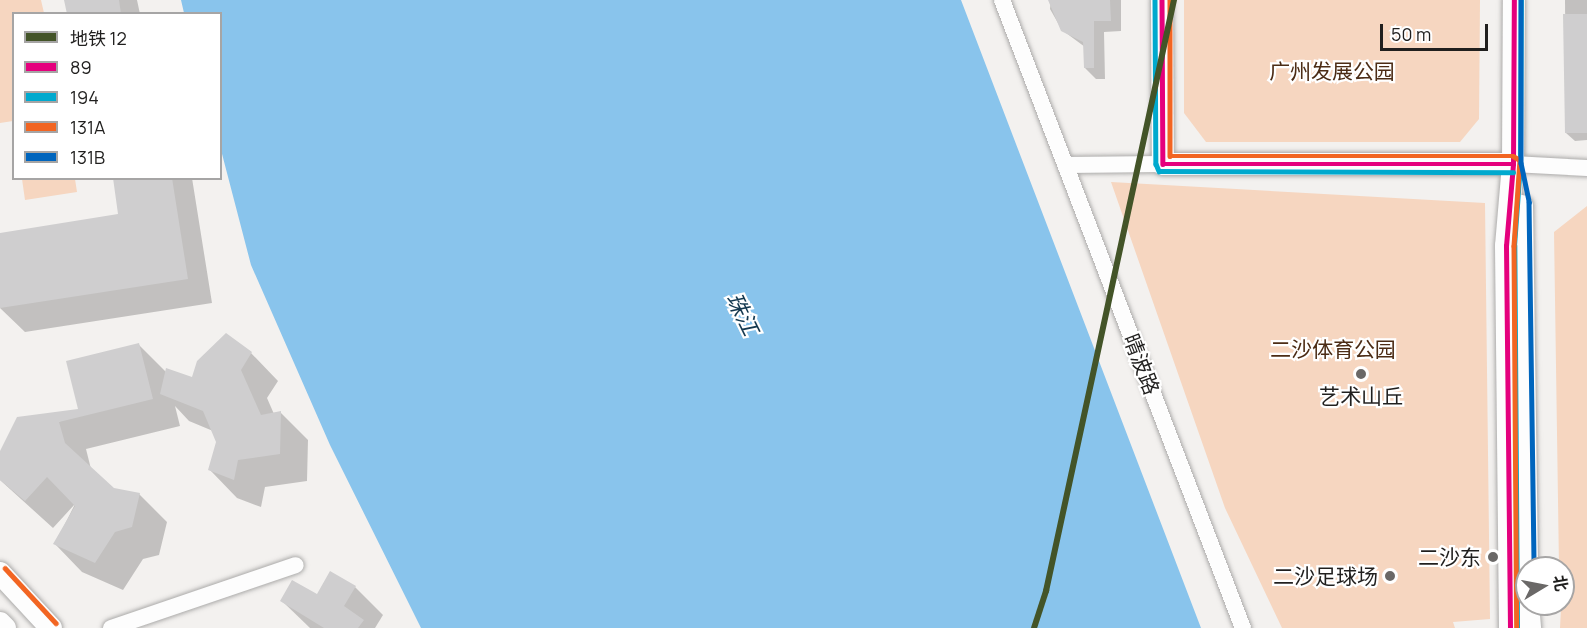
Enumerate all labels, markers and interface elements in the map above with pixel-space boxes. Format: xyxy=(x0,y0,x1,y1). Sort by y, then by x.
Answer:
legend xyxy=(12,12,222,180)
scale bar xyxy=(1383,12,1491,50)
text: 50 m xyxy=(1391,22,1431,46)
text: 地铁 12 xyxy=(70,26,127,50)
text: 89 xyxy=(70,55,92,79)
park label: 广州发展公园 xyxy=(1269,58,1395,84)
text: 194 xyxy=(70,85,99,109)
text: 131A xyxy=(70,115,105,139)
text: 131B xyxy=(70,145,105,169)
water label: 珠江 xyxy=(720,288,764,340)
street label: 晴波路 xyxy=(1119,330,1165,398)
park label: 二沙体育公园 xyxy=(1270,336,1396,362)
marker: 艺术山丘 xyxy=(1354,367,1368,381)
place label: 艺术山丘 xyxy=(1319,383,1403,409)
place label: 二沙东 xyxy=(1418,544,1481,570)
marker: 二沙东 xyxy=(1486,550,1500,564)
north arrow xyxy=(1515,556,1575,616)
place label: 二沙足球场 xyxy=(1273,563,1378,589)
marker: 二沙足球场 xyxy=(1383,569,1397,583)
text: 北 xyxy=(1549,573,1573,593)

